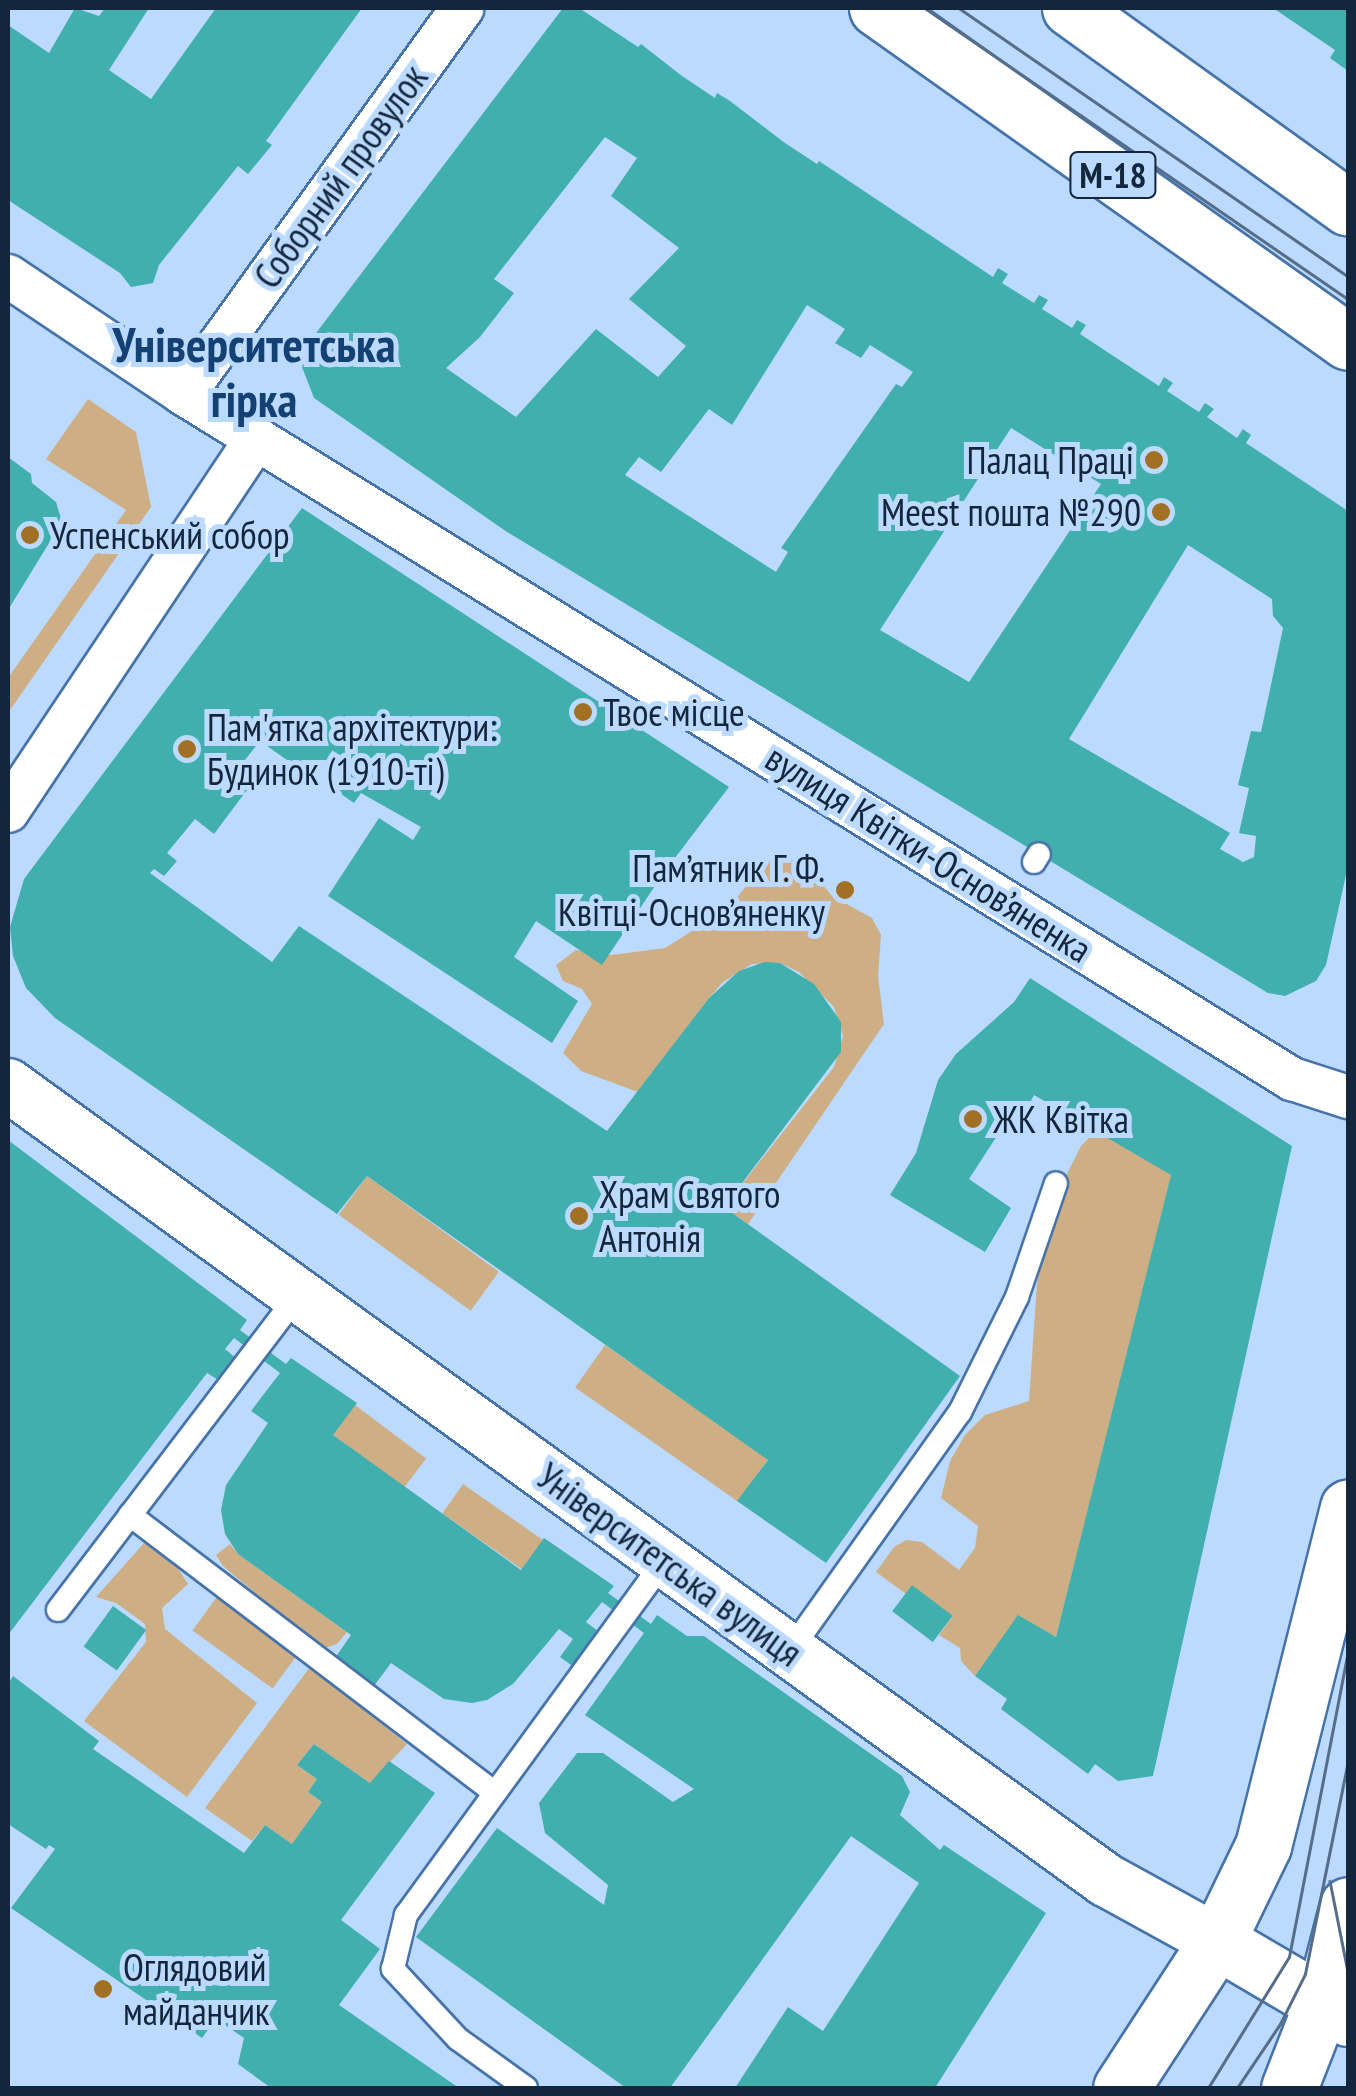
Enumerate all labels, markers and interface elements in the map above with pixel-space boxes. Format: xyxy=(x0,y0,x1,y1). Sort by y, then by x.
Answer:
street label: Соборний провулок xyxy=(244,55,436,297)
road number: М-18 xyxy=(1068,145,1158,205)
district label: Університетська гірка xyxy=(113,315,395,428)
place label: Палац Праці xyxy=(967,437,1134,483)
marker: Палац Праці xyxy=(1143,449,1165,471)
place label: Meest пошта №290 xyxy=(881,489,1141,535)
marker: Meest пошта №290 xyxy=(1150,501,1172,523)
place label: Успенський собор xyxy=(50,512,290,558)
marker: Успенський собор xyxy=(19,524,41,546)
place label: Твоє місце xyxy=(603,689,745,735)
marker: Твоє місце xyxy=(572,701,594,723)
place label: Пам'ятка архітектури: Будинок (1910-ті) xyxy=(207,704,497,794)
street label: вулиця Квітки-Основ’яненка xyxy=(758,734,1100,972)
marker: Пам'ятка архітектури: Будинок (1910-ті) xyxy=(176,738,198,760)
place label: Пам’ятник Г. Ф. Квітці-Основ’яненку xyxy=(558,845,825,934)
marker: Пам’ятник Г. Ф. Квітці-Основ’яненку xyxy=(834,879,856,901)
place label: ЖК Квітка xyxy=(993,1096,1129,1142)
marker: ЖК Квітка xyxy=(962,1108,984,1130)
place label: Храм Святого Антонія xyxy=(599,1171,780,1260)
marker: Храм Святого Антонія xyxy=(568,1205,590,1227)
street label: Університетська вулиця xyxy=(529,1453,811,1675)
place label: Оглядовий майданчик xyxy=(123,1944,270,2034)
marker: Оглядовий майданчик xyxy=(92,1978,114,2000)

